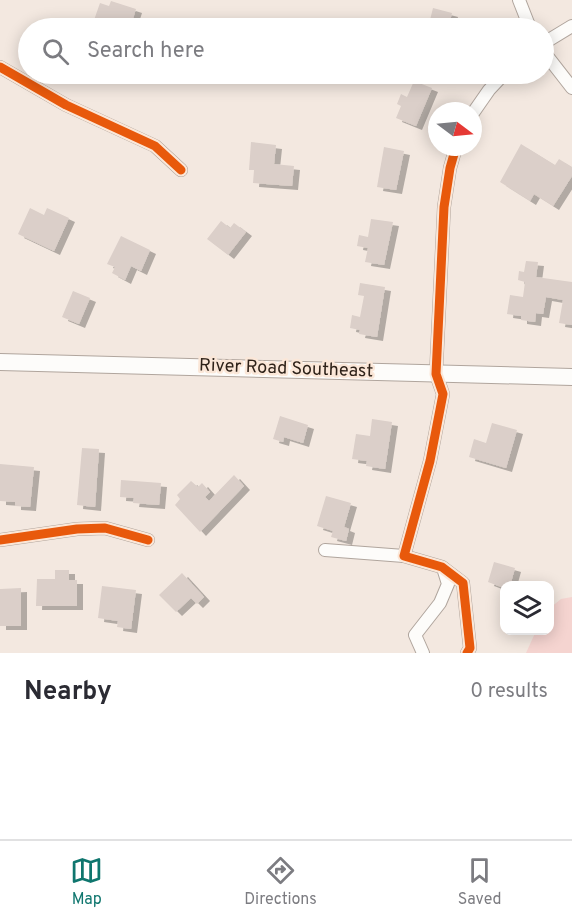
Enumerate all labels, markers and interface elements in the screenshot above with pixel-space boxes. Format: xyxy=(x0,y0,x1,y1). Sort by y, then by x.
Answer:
search box xyxy=(18,18,554,84)
icon: search xyxy=(39,35,72,68)
text: Search here xyxy=(87,38,205,65)
north arrow xyxy=(428,102,482,156)
street label: River Road Southeast xyxy=(199,354,373,384)
map controls xyxy=(500,581,554,635)
button: layers xyxy=(500,581,554,635)
text: Nearby xyxy=(24,676,112,709)
text: 0 results xyxy=(470,679,548,705)
tab: Map xyxy=(70,854,103,910)
tab: Directions xyxy=(244,854,317,910)
tab: Saved xyxy=(458,854,502,910)

